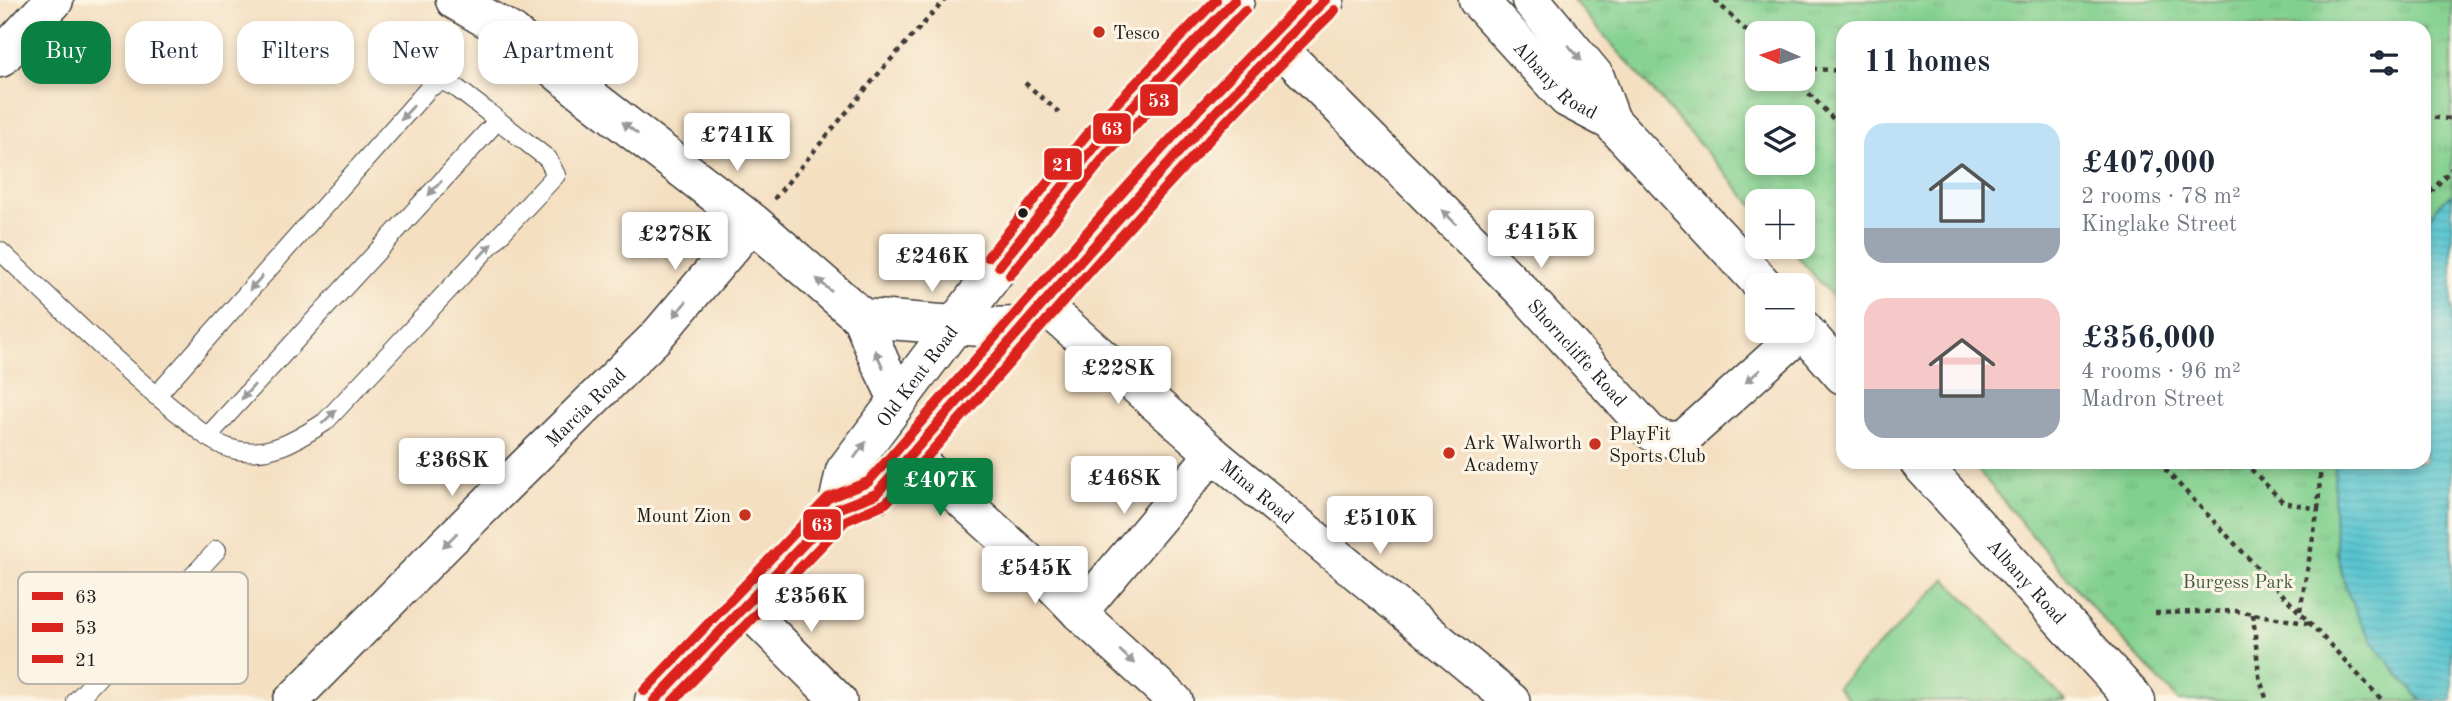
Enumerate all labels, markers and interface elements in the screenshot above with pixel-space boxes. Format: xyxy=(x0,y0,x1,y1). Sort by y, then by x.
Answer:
chip: Buy xyxy=(21,21,111,84)
chip: Rent xyxy=(125,21,223,84)
chip: Filters xyxy=(237,21,354,84)
chip: New xyxy=(368,21,464,84)
chip: Apartment xyxy=(478,21,638,84)
north arrow xyxy=(1745,21,1815,91)
map controls xyxy=(1745,21,1815,343)
marker: Tesco xyxy=(1091,24,1107,40)
place label: Tesco xyxy=(1113,25,1160,44)
street label: Albany Road xyxy=(1509,39,1600,124)
one-way arrow xyxy=(1567,44,1582,61)
icon: filters xyxy=(2365,44,2403,82)
text: 11 homes xyxy=(1864,48,1990,78)
line badge: 53 xyxy=(1139,83,1179,117)
text: 53 xyxy=(1148,93,1170,112)
one-way arrow xyxy=(399,104,415,122)
button: layers xyxy=(1745,105,1815,175)
line badge: 63 xyxy=(1092,112,1132,145)
pin: £741K xyxy=(688,114,786,173)
text: 63 xyxy=(1101,121,1123,140)
one-way arrow xyxy=(621,122,639,136)
text: £741K xyxy=(700,124,774,147)
line badge: 21 xyxy=(1043,147,1083,181)
text: £407,000 xyxy=(2081,149,2215,179)
icon: home xyxy=(1920,151,2004,235)
text: 21 xyxy=(1052,157,1074,176)
one-way arrow xyxy=(427,179,443,197)
text: 2 rooms · 78 m² xyxy=(2081,185,2241,208)
button: + xyxy=(1745,189,1815,259)
unlabelled marker xyxy=(1016,206,1030,220)
one-way arrow xyxy=(1441,210,1458,226)
pin: £415K xyxy=(1492,210,1590,270)
pin: £278K xyxy=(626,212,724,272)
text: Kinglake Street xyxy=(2081,213,2237,236)
text: £415K xyxy=(1504,221,1578,244)
text: £278K xyxy=(638,223,712,246)
pin: £246K xyxy=(883,234,981,294)
one-way arrow xyxy=(477,242,493,260)
text: £246K xyxy=(895,245,969,268)
button: − xyxy=(1745,273,1815,343)
one-way arrow xyxy=(248,274,264,292)
one-way arrow xyxy=(815,277,833,293)
street label: Shorncliffe Road xyxy=(1523,297,1629,411)
one-way arrow xyxy=(673,300,688,317)
street label: Old Kent Road xyxy=(875,323,963,432)
text: £356,000 xyxy=(2081,324,2215,354)
icon: home xyxy=(1920,326,2004,410)
pin: £228K xyxy=(1069,346,1167,406)
one-way arrow xyxy=(873,349,885,369)
text: £228K xyxy=(1081,357,1155,380)
text: 4 rooms · 96 m² xyxy=(2081,360,2241,383)
street label: Marcia Road xyxy=(543,365,631,452)
one-way arrow xyxy=(1745,367,1762,383)
one-way arrow xyxy=(241,383,257,400)
text: Madron Street xyxy=(2081,388,2224,411)
one-way arrow xyxy=(321,408,338,425)
place label: PlayFit Sports Club xyxy=(1609,426,1706,467)
place label: Ark Walworth Academy xyxy=(1463,435,1582,476)
marker: PlayFit Sports Club xyxy=(1587,436,1603,452)
pin: £368K xyxy=(403,438,501,498)
one-way arrow xyxy=(853,441,867,460)
marker: Ark Walworth Academy xyxy=(1441,445,1457,461)
text: £368K xyxy=(415,449,489,472)
pin: £468K xyxy=(1075,456,1173,516)
street label: Mina Road xyxy=(1216,457,1296,528)
pin: £407K xyxy=(891,458,989,518)
text: £468K xyxy=(1087,467,1161,490)
text: £407K xyxy=(903,469,977,492)
pin: £510K xyxy=(1331,496,1429,556)
marker: Mount Zion xyxy=(737,507,753,523)
text: £510K xyxy=(1343,507,1417,530)
place label: Mount Zion xyxy=(636,508,731,527)
line badge: 63 xyxy=(802,508,842,541)
text: 63 xyxy=(811,517,833,536)
one-way arrow xyxy=(442,531,459,547)
street label: Albany Road xyxy=(1982,537,2068,629)
pin: £545K xyxy=(986,546,1084,606)
text: £545K xyxy=(998,557,1072,580)
legend xyxy=(18,572,248,684)
pin: £356K xyxy=(762,574,860,634)
park label: Burgess Park xyxy=(2183,574,2294,593)
text: £356K xyxy=(774,585,848,608)
text: 63 xyxy=(75,589,97,608)
text: 53 xyxy=(75,620,97,639)
one-way arrow xyxy=(1118,649,1136,665)
text: 21 xyxy=(75,652,97,671)

